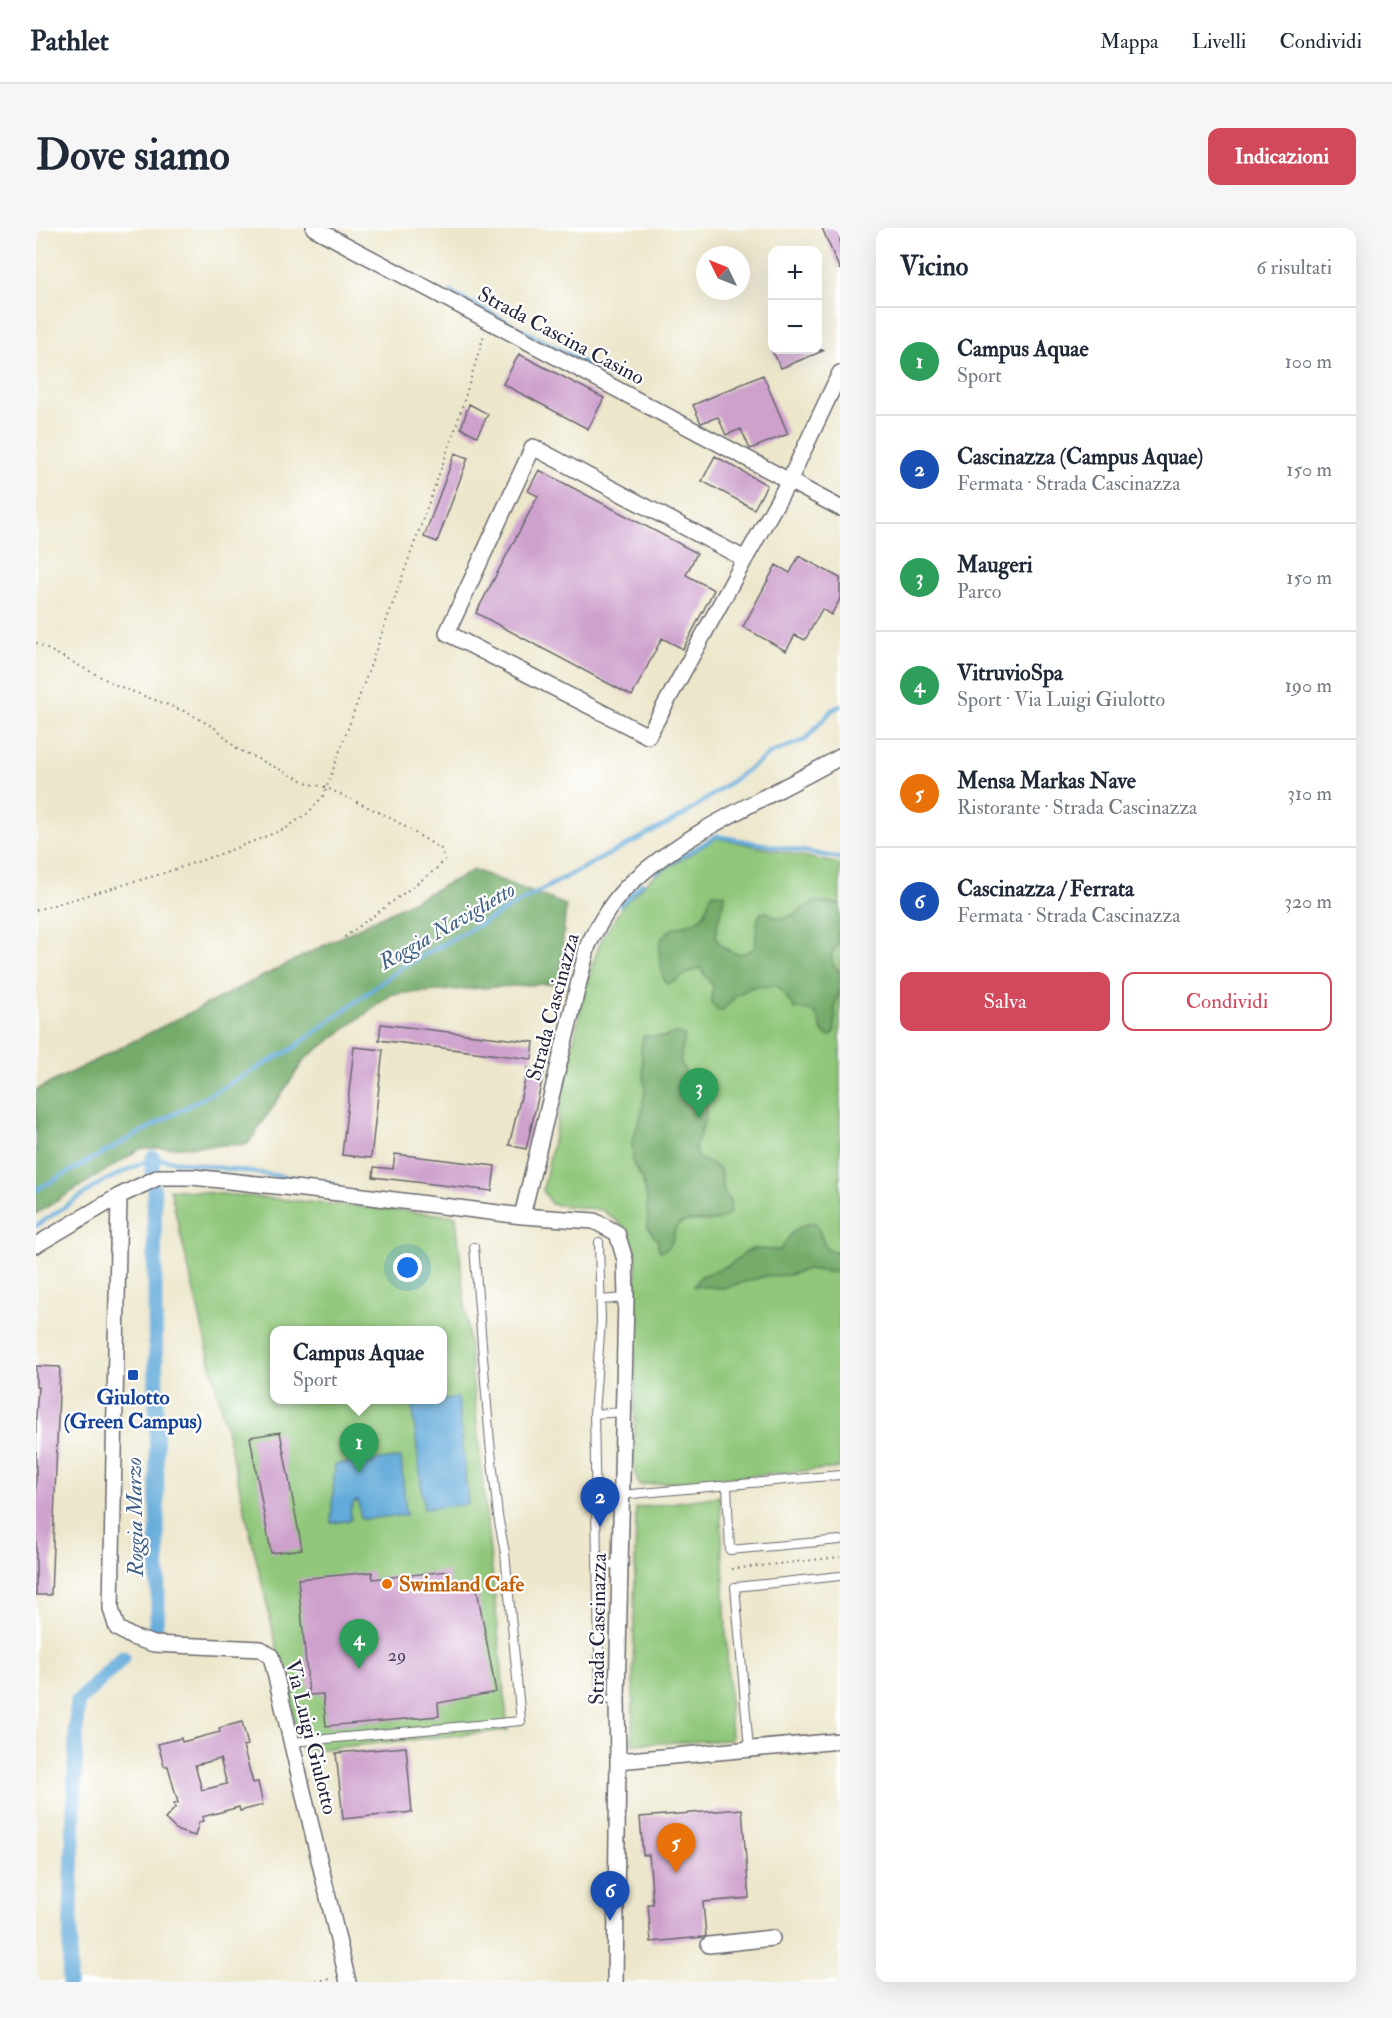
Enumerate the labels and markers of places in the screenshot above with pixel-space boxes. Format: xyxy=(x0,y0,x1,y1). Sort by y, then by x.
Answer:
pin: 3 xyxy=(680,1068,718,1118)
marker: Giulotto (Green Campus) xyxy=(126,1368,140,1382)
place label: Giulotto (Green Campus) xyxy=(64,1384,202,1435)
pin: 1 xyxy=(340,1424,378,1473)
pin: 2 xyxy=(580,1478,620,1527)
place label: Swimland Cafe xyxy=(399,1571,524,1598)
marker: Swimland Cafe xyxy=(380,1577,394,1591)
pin: 4 xyxy=(340,1620,378,1669)
pin: 5 xyxy=(656,1824,696,1873)
pin: 6 xyxy=(590,1872,630,1921)

